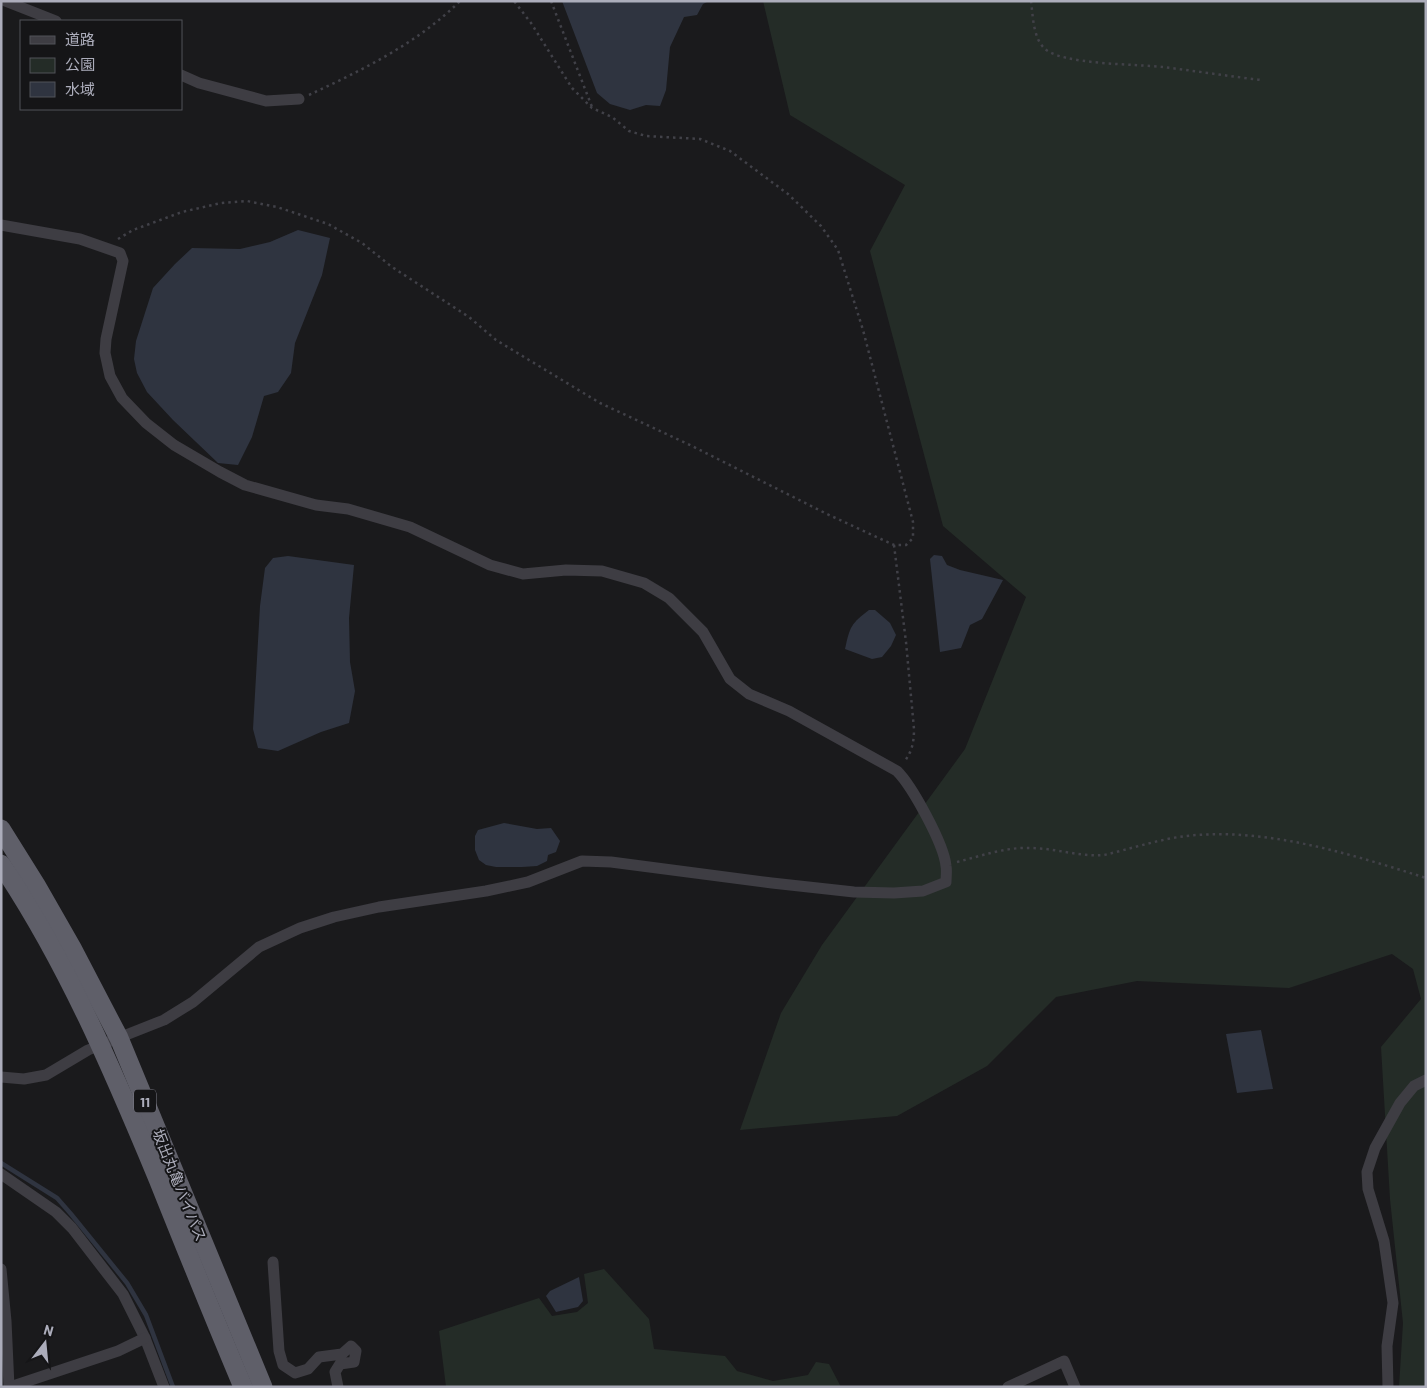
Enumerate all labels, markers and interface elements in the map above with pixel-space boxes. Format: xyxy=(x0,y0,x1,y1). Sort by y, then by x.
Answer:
legend xyxy=(20,20,182,110)
text: 道路 xyxy=(65,30,95,48)
text: 公園 xyxy=(65,55,95,73)
text: 水域 xyxy=(65,80,95,98)
road number: 11 xyxy=(134,1090,156,1112)
street label: 坂出丸亀バイパス xyxy=(149,1126,211,1244)
north arrow xyxy=(20,1318,70,1368)
text: N xyxy=(42,1321,56,1339)

